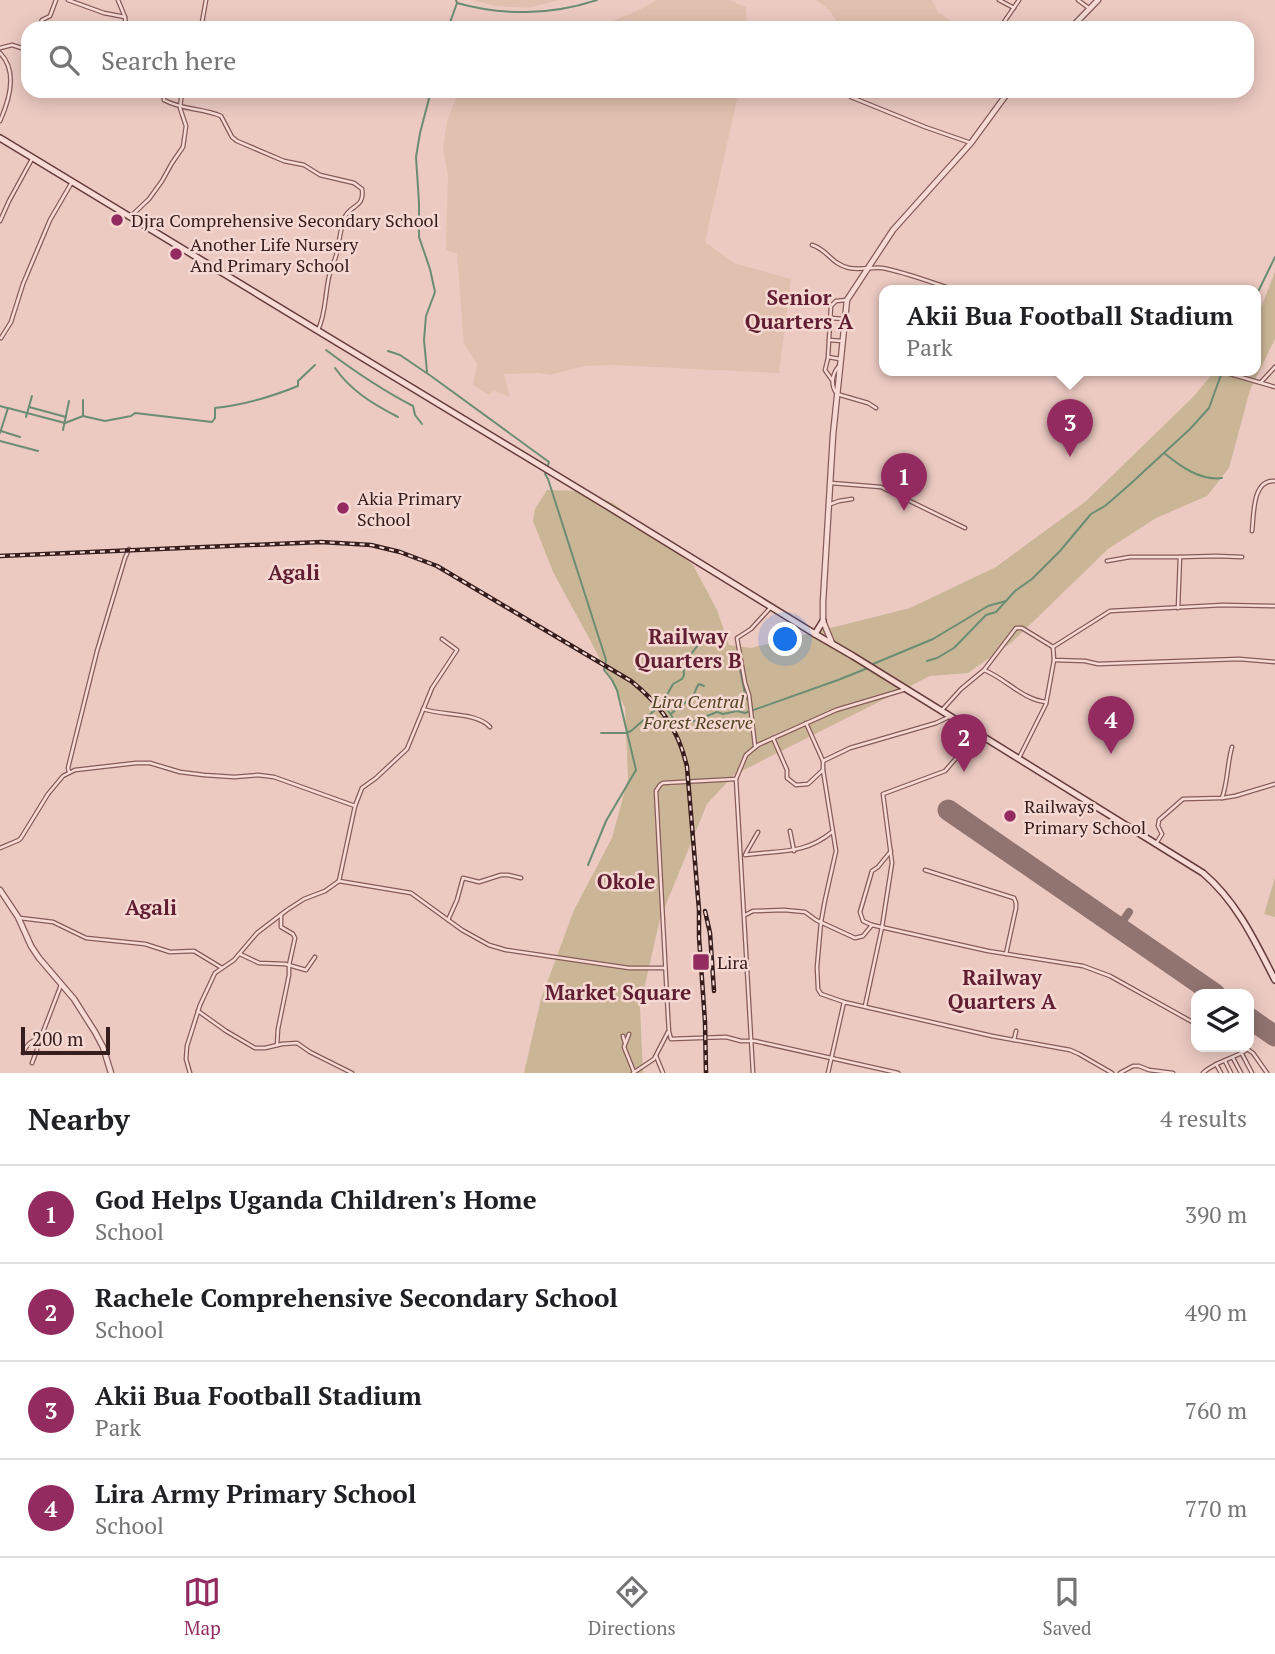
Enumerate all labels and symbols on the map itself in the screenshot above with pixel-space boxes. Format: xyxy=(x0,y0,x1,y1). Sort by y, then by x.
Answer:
place label: Djra Comprehensive Secondary School xyxy=(131,208,439,232)
marker: Djra Comprehensive Secondary School xyxy=(109,212,125,228)
place label: Another Life Nursery And Primary School xyxy=(190,232,359,277)
marker: Another Life Nursery And Primary School xyxy=(168,246,184,262)
district label: Senior Quarters A xyxy=(745,283,854,335)
pin: 3 xyxy=(1047,399,1093,457)
pin: 1 xyxy=(881,453,927,511)
place label: Akia Primary School xyxy=(357,486,462,531)
marker: Akia Primary School xyxy=(335,500,351,516)
district label: Agali xyxy=(268,558,320,586)
district label: Railway Quarters B xyxy=(634,622,742,674)
your location xyxy=(768,622,802,656)
park label: Lira Central Forest Reserve xyxy=(642,689,753,734)
pin: 4 xyxy=(1088,696,1134,754)
pin: 2 xyxy=(941,714,987,772)
place label: Railways Primary School xyxy=(1024,794,1146,839)
marker: Railways Primary School xyxy=(1002,808,1018,824)
district label: Okole xyxy=(597,867,655,895)
district label: Agali xyxy=(125,893,177,921)
place label: Lira xyxy=(717,950,748,974)
marker: Lira xyxy=(691,952,711,972)
district label: Railway Quarters A xyxy=(948,963,1057,1015)
district label: Market Square xyxy=(545,978,691,1006)
scale bar xyxy=(21,1024,110,1056)

